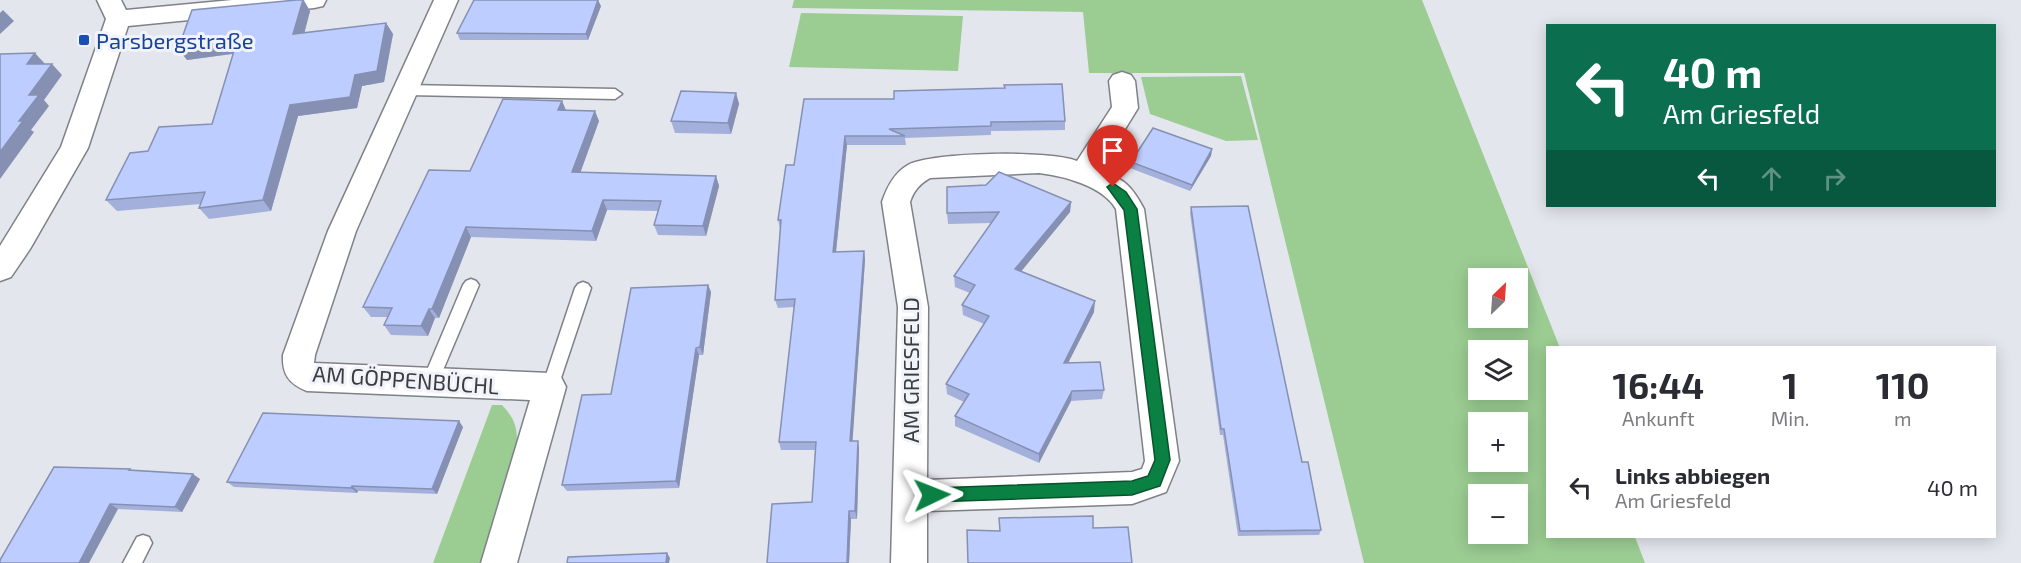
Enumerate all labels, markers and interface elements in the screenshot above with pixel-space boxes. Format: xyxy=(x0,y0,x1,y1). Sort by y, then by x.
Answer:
place label: Parsbergstraße xyxy=(96,27,253,53)
marker: Parsbergstraße xyxy=(77,33,91,47)
text: 40 m xyxy=(1663,46,1762,96)
icon: left xyxy=(1564,48,1642,126)
text: Am Griesfeld xyxy=(1663,97,1820,129)
pin xyxy=(1087,125,1138,187)
icon: arrive xyxy=(1096,134,1129,167)
icon: left xyxy=(1692,162,1725,195)
icon: ahead xyxy=(1755,162,1788,195)
icon: right xyxy=(1818,162,1851,195)
north arrow xyxy=(1468,268,1528,328)
map controls xyxy=(1468,268,1528,544)
street label: AM GRIESFELD xyxy=(897,297,923,443)
button: layers xyxy=(1468,340,1528,400)
street label: AM GÖPPENBÜCHL xyxy=(312,360,500,398)
text: 16:44 xyxy=(1612,363,1704,406)
text: 1 xyxy=(1782,363,1798,406)
text: 110 xyxy=(1876,363,1930,406)
text: Ankunft xyxy=(1622,406,1695,430)
text: Min. xyxy=(1771,406,1809,430)
text: m xyxy=(1894,406,1911,430)
button: + xyxy=(1468,412,1528,472)
text: Links abbiegen xyxy=(1615,462,1770,488)
position arrow xyxy=(900,463,964,527)
icon: left xyxy=(1564,471,1597,504)
text: 40 m xyxy=(1927,474,1978,500)
button: − xyxy=(1468,484,1528,544)
text: Am Griesfeld xyxy=(1615,488,1731,512)

